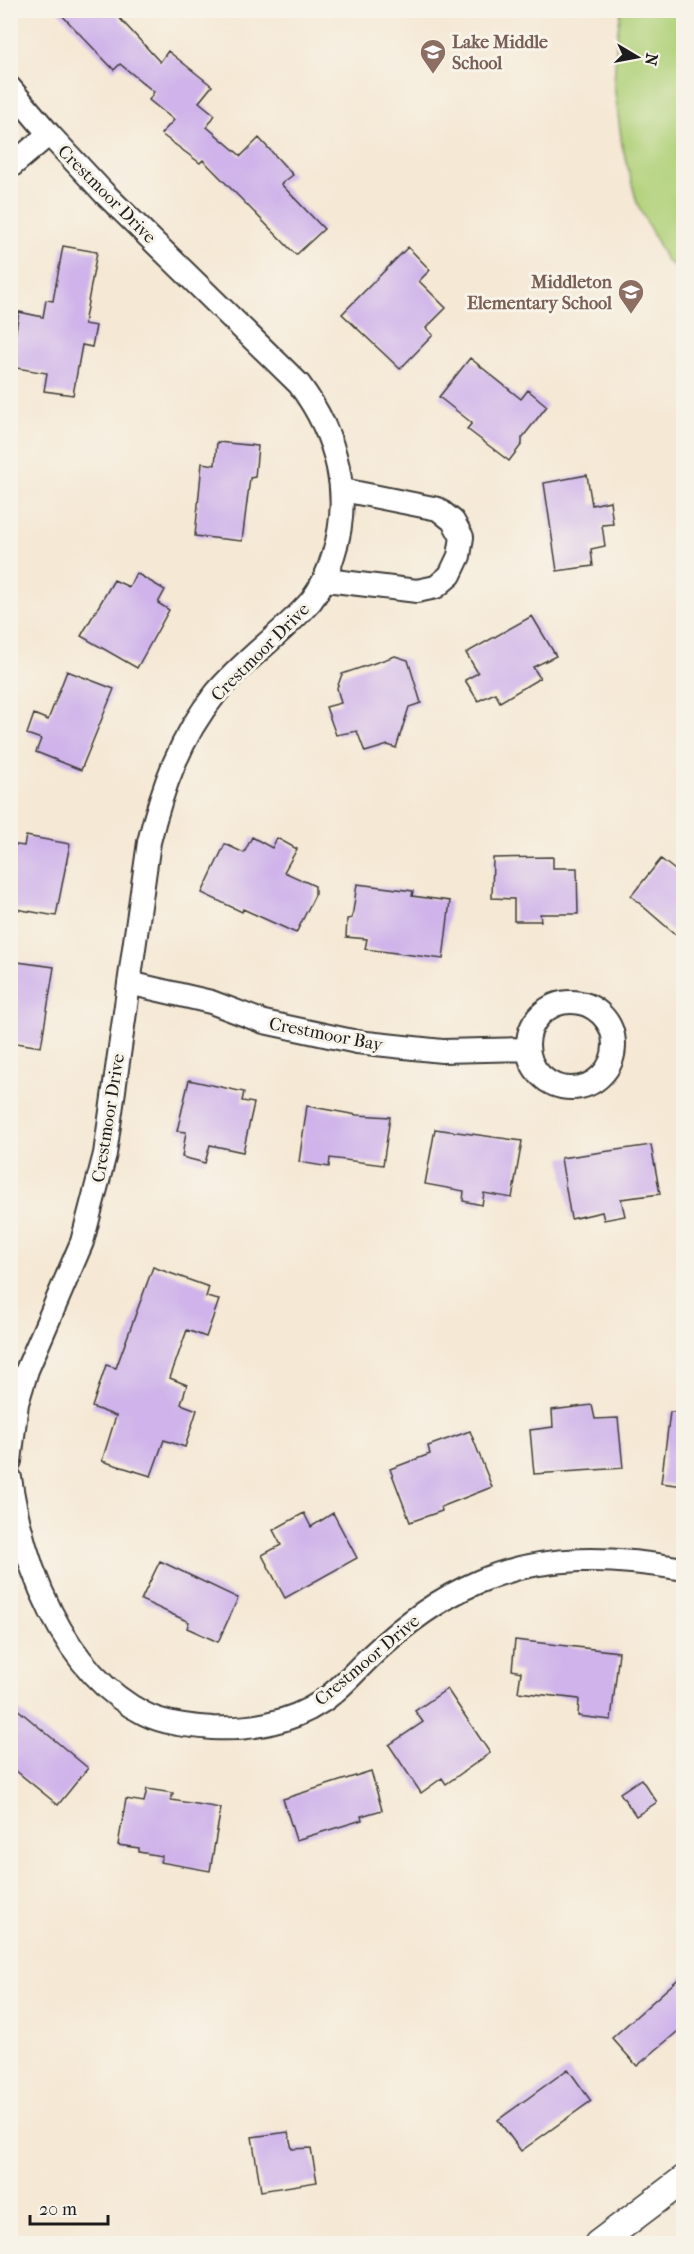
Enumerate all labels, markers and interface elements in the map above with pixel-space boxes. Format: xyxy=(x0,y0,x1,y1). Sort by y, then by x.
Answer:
north arrow xyxy=(607,27,667,87)
place label: Lake Middle School xyxy=(452,32,548,74)
school or university icon: Lake Middle School xyxy=(418,37,448,75)
text: N xyxy=(641,52,662,68)
street label: Crestmoor Drive xyxy=(53,141,160,248)
place label: Middleton Elementary School xyxy=(467,272,613,314)
school or university icon: Middleton Elementary School xyxy=(616,277,646,315)
street label: Crestmoor Drive xyxy=(207,599,314,706)
street label: Crestmoor Bay xyxy=(267,1013,386,1056)
street label: Crestmoor Drive xyxy=(88,1052,129,1184)
street label: Crestmoor Drive xyxy=(311,1610,424,1710)
scale bar xyxy=(30,2188,108,2226)
text: 20 m xyxy=(39,2199,77,2220)

